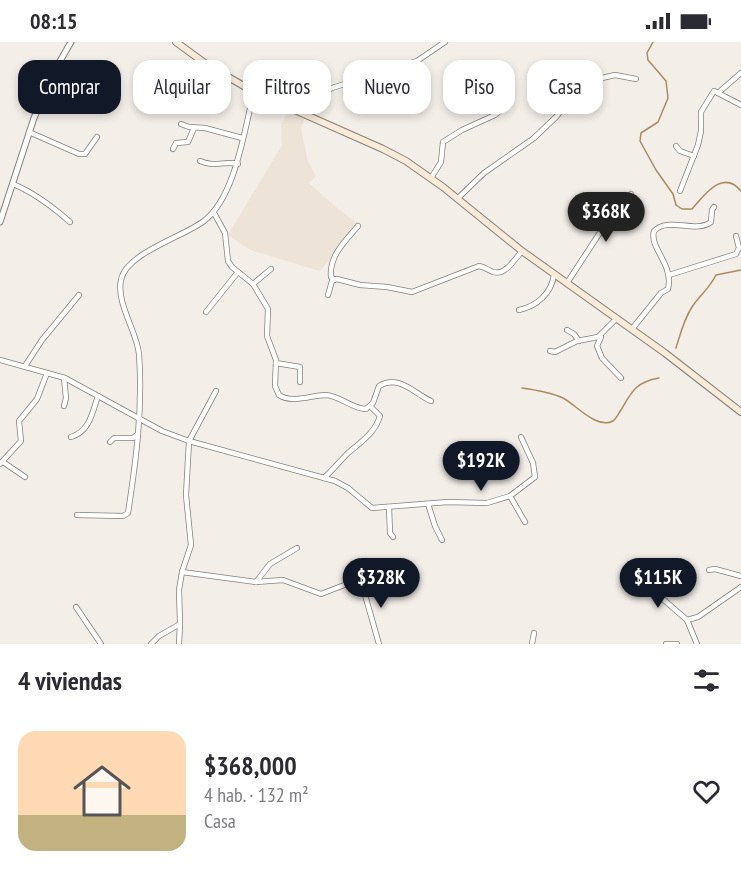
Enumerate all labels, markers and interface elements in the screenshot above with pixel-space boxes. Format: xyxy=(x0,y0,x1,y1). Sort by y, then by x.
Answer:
text: 08:15 xyxy=(30,7,78,35)
chip: Comprar xyxy=(18,60,121,114)
chip: Alquilar xyxy=(133,60,231,114)
chip: Filtros xyxy=(243,60,331,114)
chip: Nuevo xyxy=(343,60,431,114)
chip: Piso xyxy=(443,60,515,114)
chip: Casa xyxy=(527,60,603,114)
pin: $368K xyxy=(564,192,648,243)
text: $368K xyxy=(582,198,630,224)
pin: $192K xyxy=(439,441,523,492)
text: $192K xyxy=(457,447,505,473)
pin: $328K xyxy=(339,558,423,609)
pin: $115K xyxy=(616,558,700,609)
text: $328K xyxy=(357,564,405,590)
text: $115K xyxy=(634,564,682,590)
text: 4 viviendas xyxy=(18,664,122,697)
icon: filters xyxy=(690,664,723,697)
text: $368,000 xyxy=(204,749,297,782)
icon: home xyxy=(66,755,138,827)
icon: heart xyxy=(690,775,723,808)
text: 4 hab. · 132 m² xyxy=(204,782,309,808)
text: Casa xyxy=(204,808,236,834)

